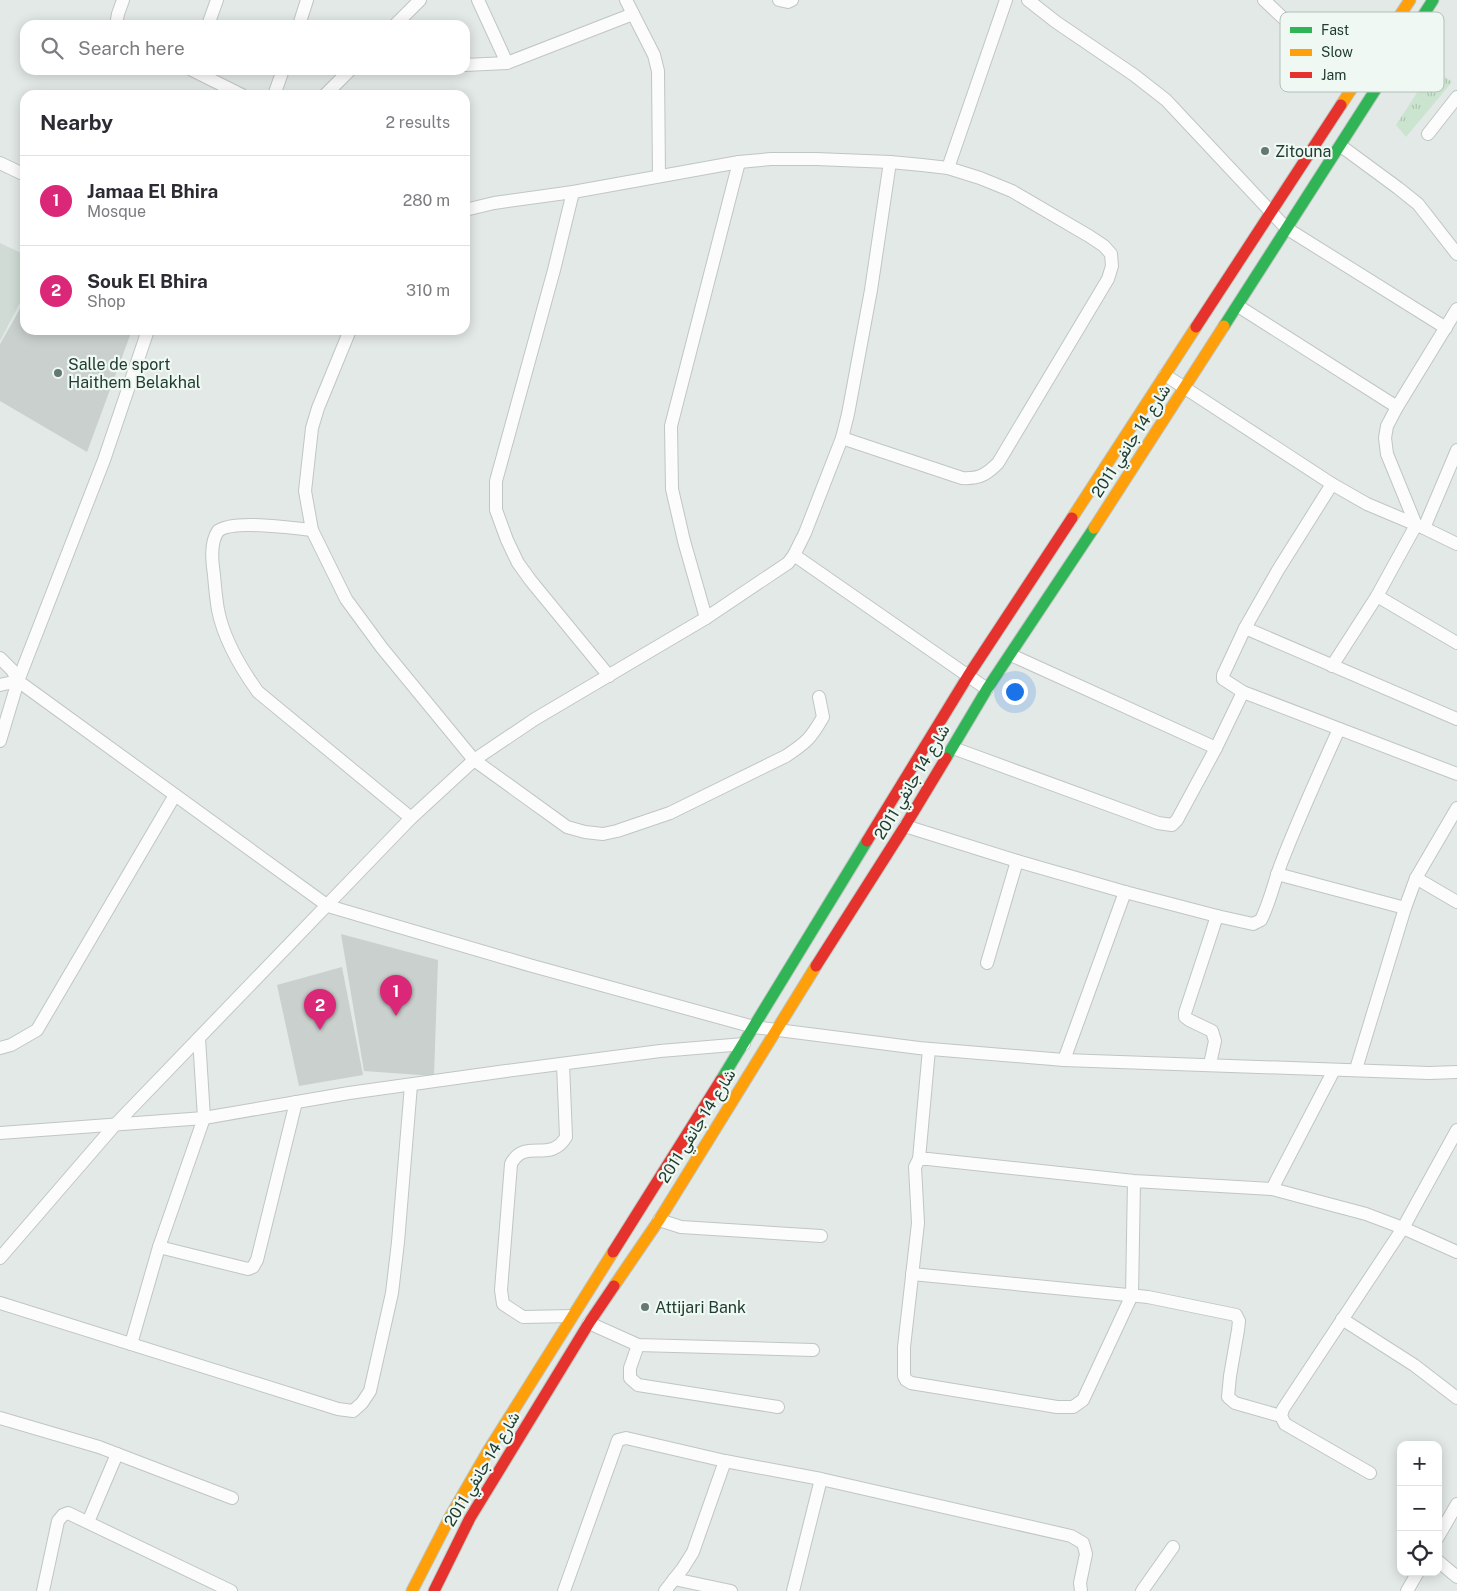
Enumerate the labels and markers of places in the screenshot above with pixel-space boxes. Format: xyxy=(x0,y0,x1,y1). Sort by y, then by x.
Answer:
place label: Zitouna xyxy=(1275,142,1331,161)
marker: Zitouna xyxy=(1259,145,1271,157)
place label: Salle de sport Haithem Belakhal xyxy=(68,355,201,392)
marker: Salle de sport Haithem Belakhal xyxy=(52,367,64,379)
pin: 1 xyxy=(380,975,412,1016)
pin: 2 xyxy=(304,989,336,1030)
place label: Attijari Bank xyxy=(655,1298,746,1317)
marker: Attijari Bank xyxy=(639,1301,651,1313)

